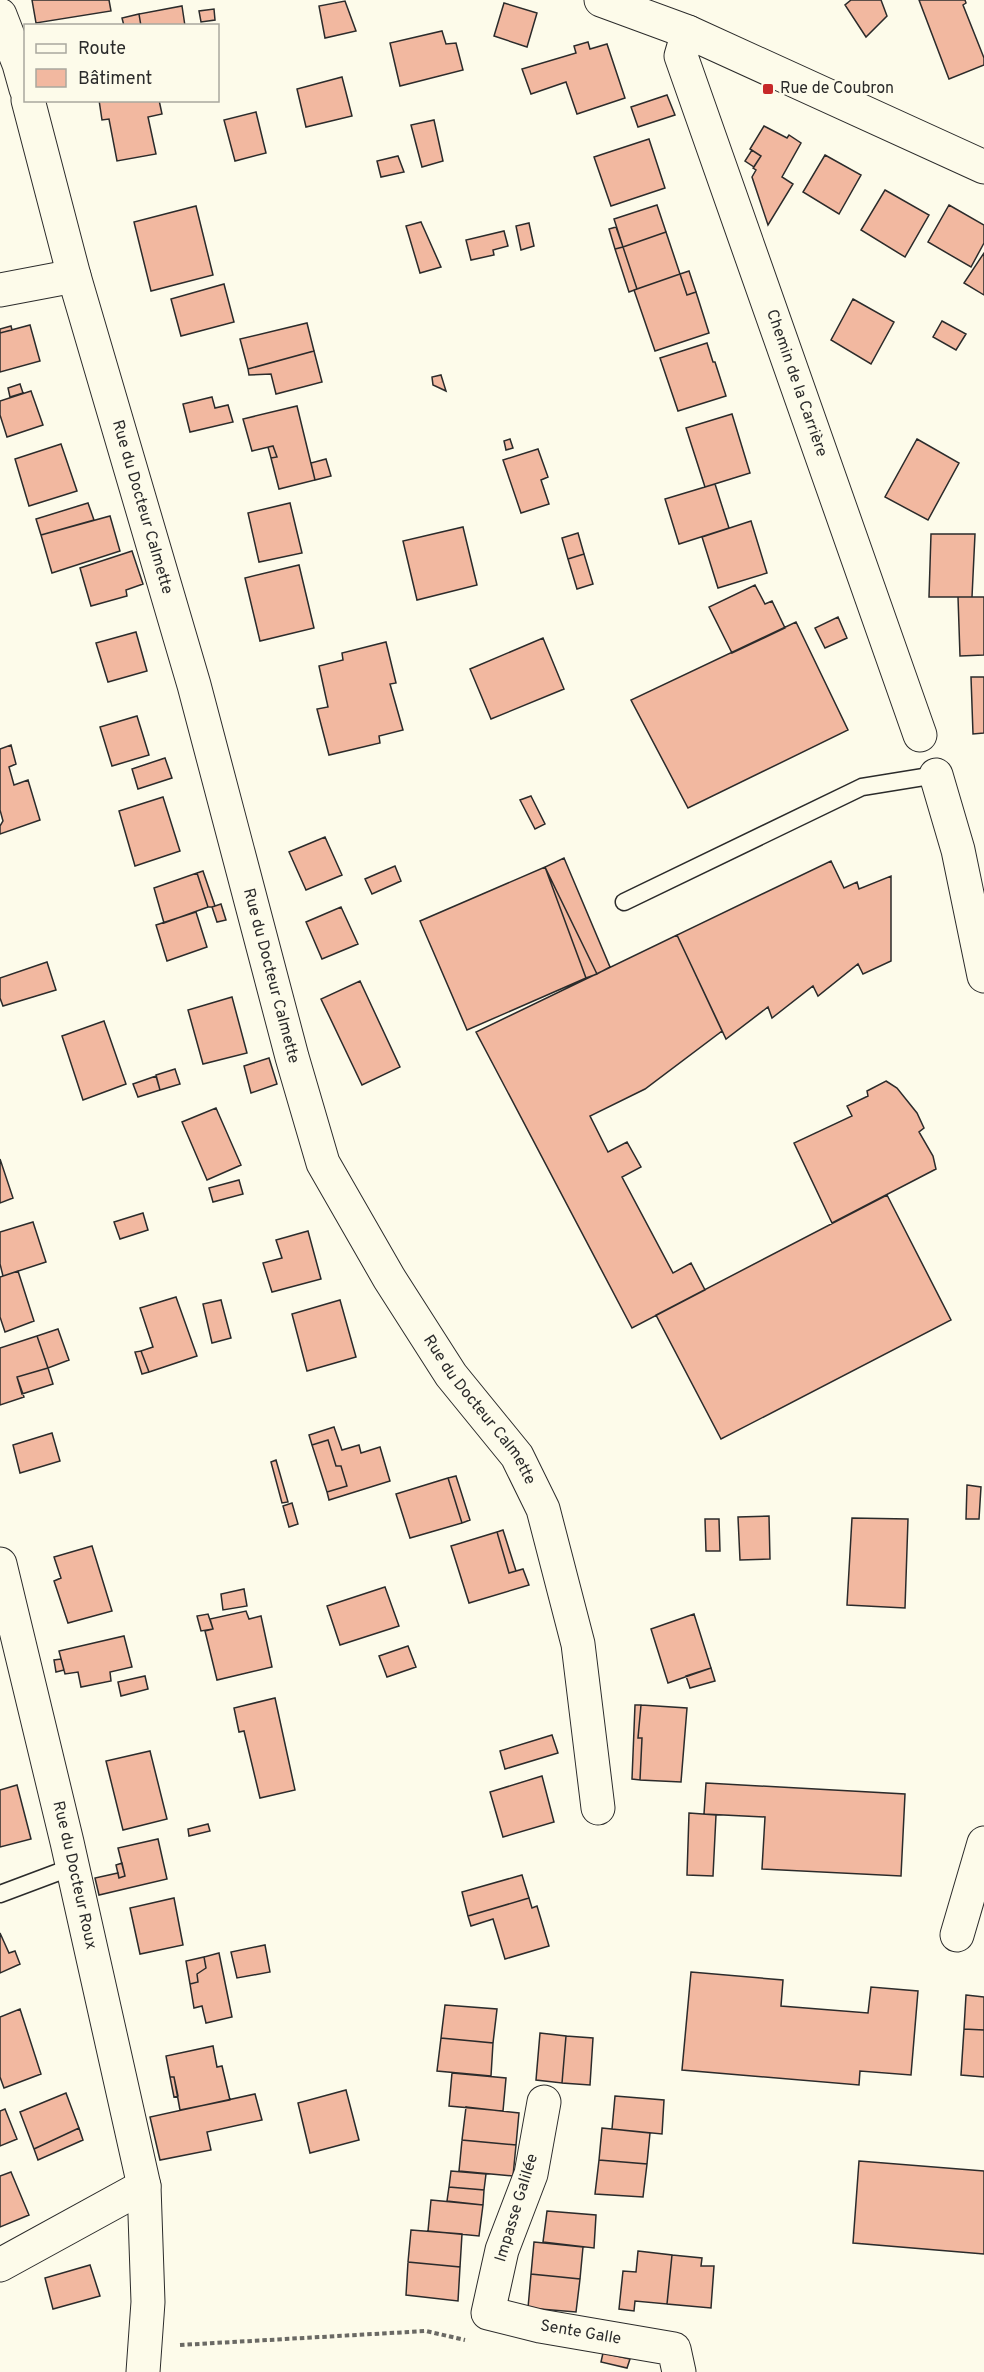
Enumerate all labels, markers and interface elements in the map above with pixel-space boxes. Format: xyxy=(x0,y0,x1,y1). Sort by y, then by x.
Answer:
legend xyxy=(24,24,219,102)
text: Route xyxy=(78,38,126,61)
text: Bâtiment xyxy=(78,68,152,91)
place label: Rue de Coubron xyxy=(780,79,894,99)
marker: Rue de Coubron xyxy=(761,82,775,96)
street label: Chemin de la Carrière xyxy=(761,307,831,460)
street label: Rue du Docteur Calmette xyxy=(107,418,177,597)
street label: Rue du Docteur Calmette xyxy=(238,886,303,1066)
street label: Rue du Docteur Calmette xyxy=(418,1332,540,1488)
street label: Rue du Docteur Roux xyxy=(48,1799,101,1951)
street label: Impasse Galilée xyxy=(491,2151,543,2265)
street label: Sente Galle xyxy=(539,2316,623,2350)

